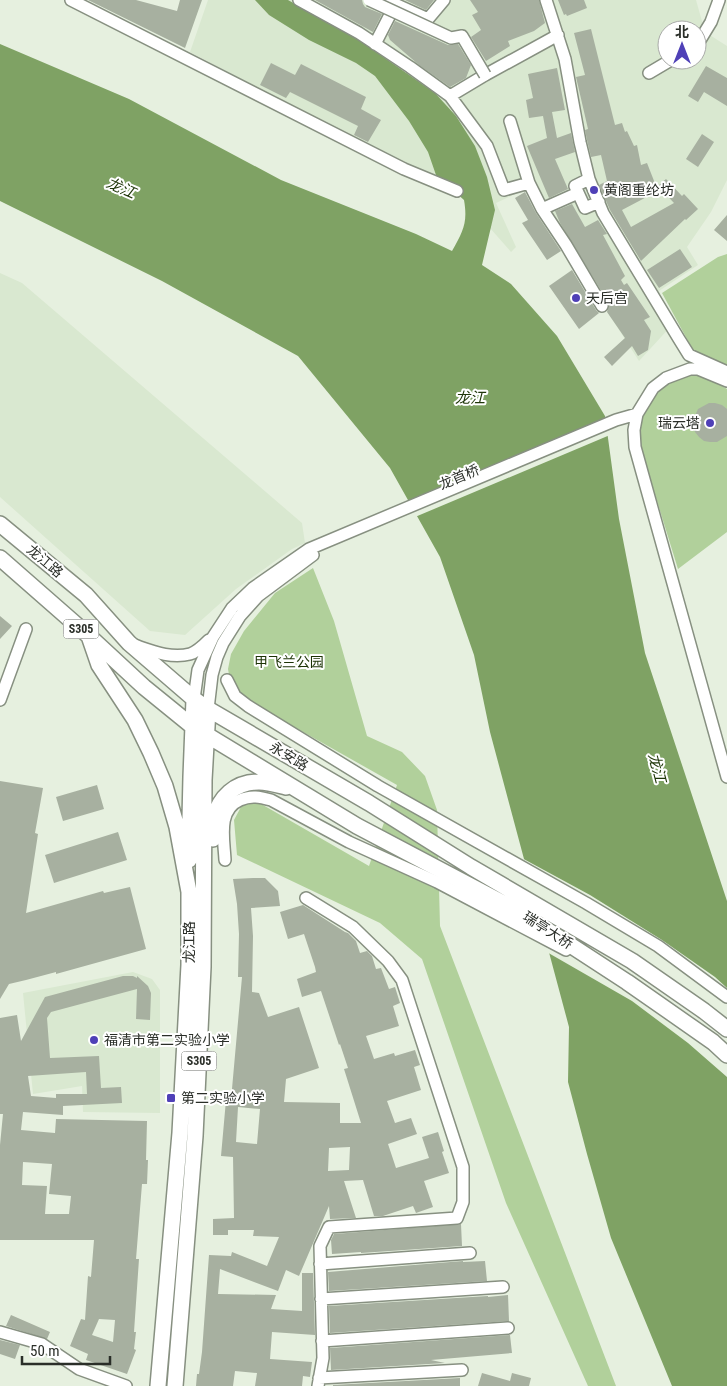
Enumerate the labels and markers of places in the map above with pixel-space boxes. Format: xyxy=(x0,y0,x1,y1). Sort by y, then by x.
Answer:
place label: 黄阁重纶坊 xyxy=(604,182,674,198)
marker: 黄阁重纶坊 xyxy=(588,184,600,196)
place label: 天后宫 xyxy=(586,290,628,306)
marker: 天后宫 xyxy=(570,292,582,304)
place label: 瑞云塔 xyxy=(658,415,700,431)
marker: 瑞云塔 xyxy=(704,417,716,429)
place label: 福清市第二实验小学 xyxy=(104,1032,230,1048)
marker: 福清市第二实验小学 xyxy=(88,1034,100,1046)
place label: 第二实验小学 xyxy=(181,1090,265,1106)
marker: 第二实验小学 xyxy=(165,1092,177,1104)

